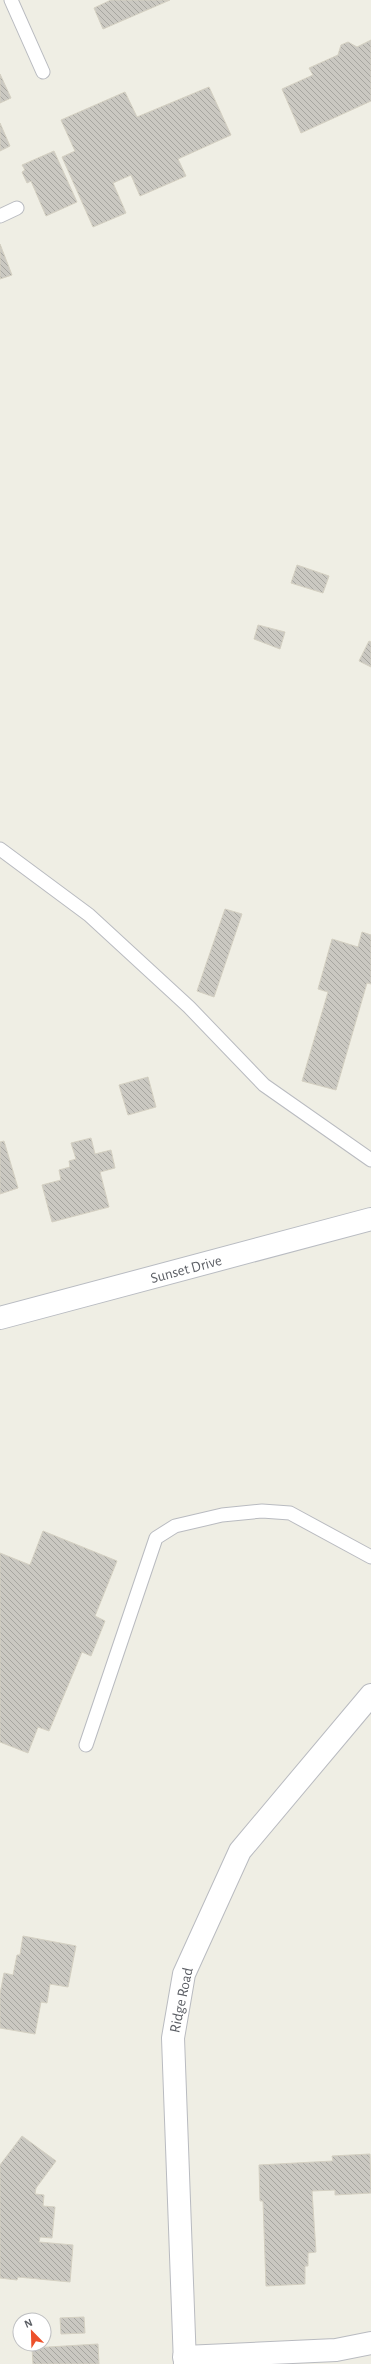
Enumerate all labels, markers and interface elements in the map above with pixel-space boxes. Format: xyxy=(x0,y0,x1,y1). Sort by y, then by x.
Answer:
street label: Sunset Drive xyxy=(149,1253,224,1286)
street label: Ridge Road xyxy=(167,1966,196,2034)
north arrow xyxy=(12,2312,52,2352)
text: N xyxy=(23,2317,34,2330)

